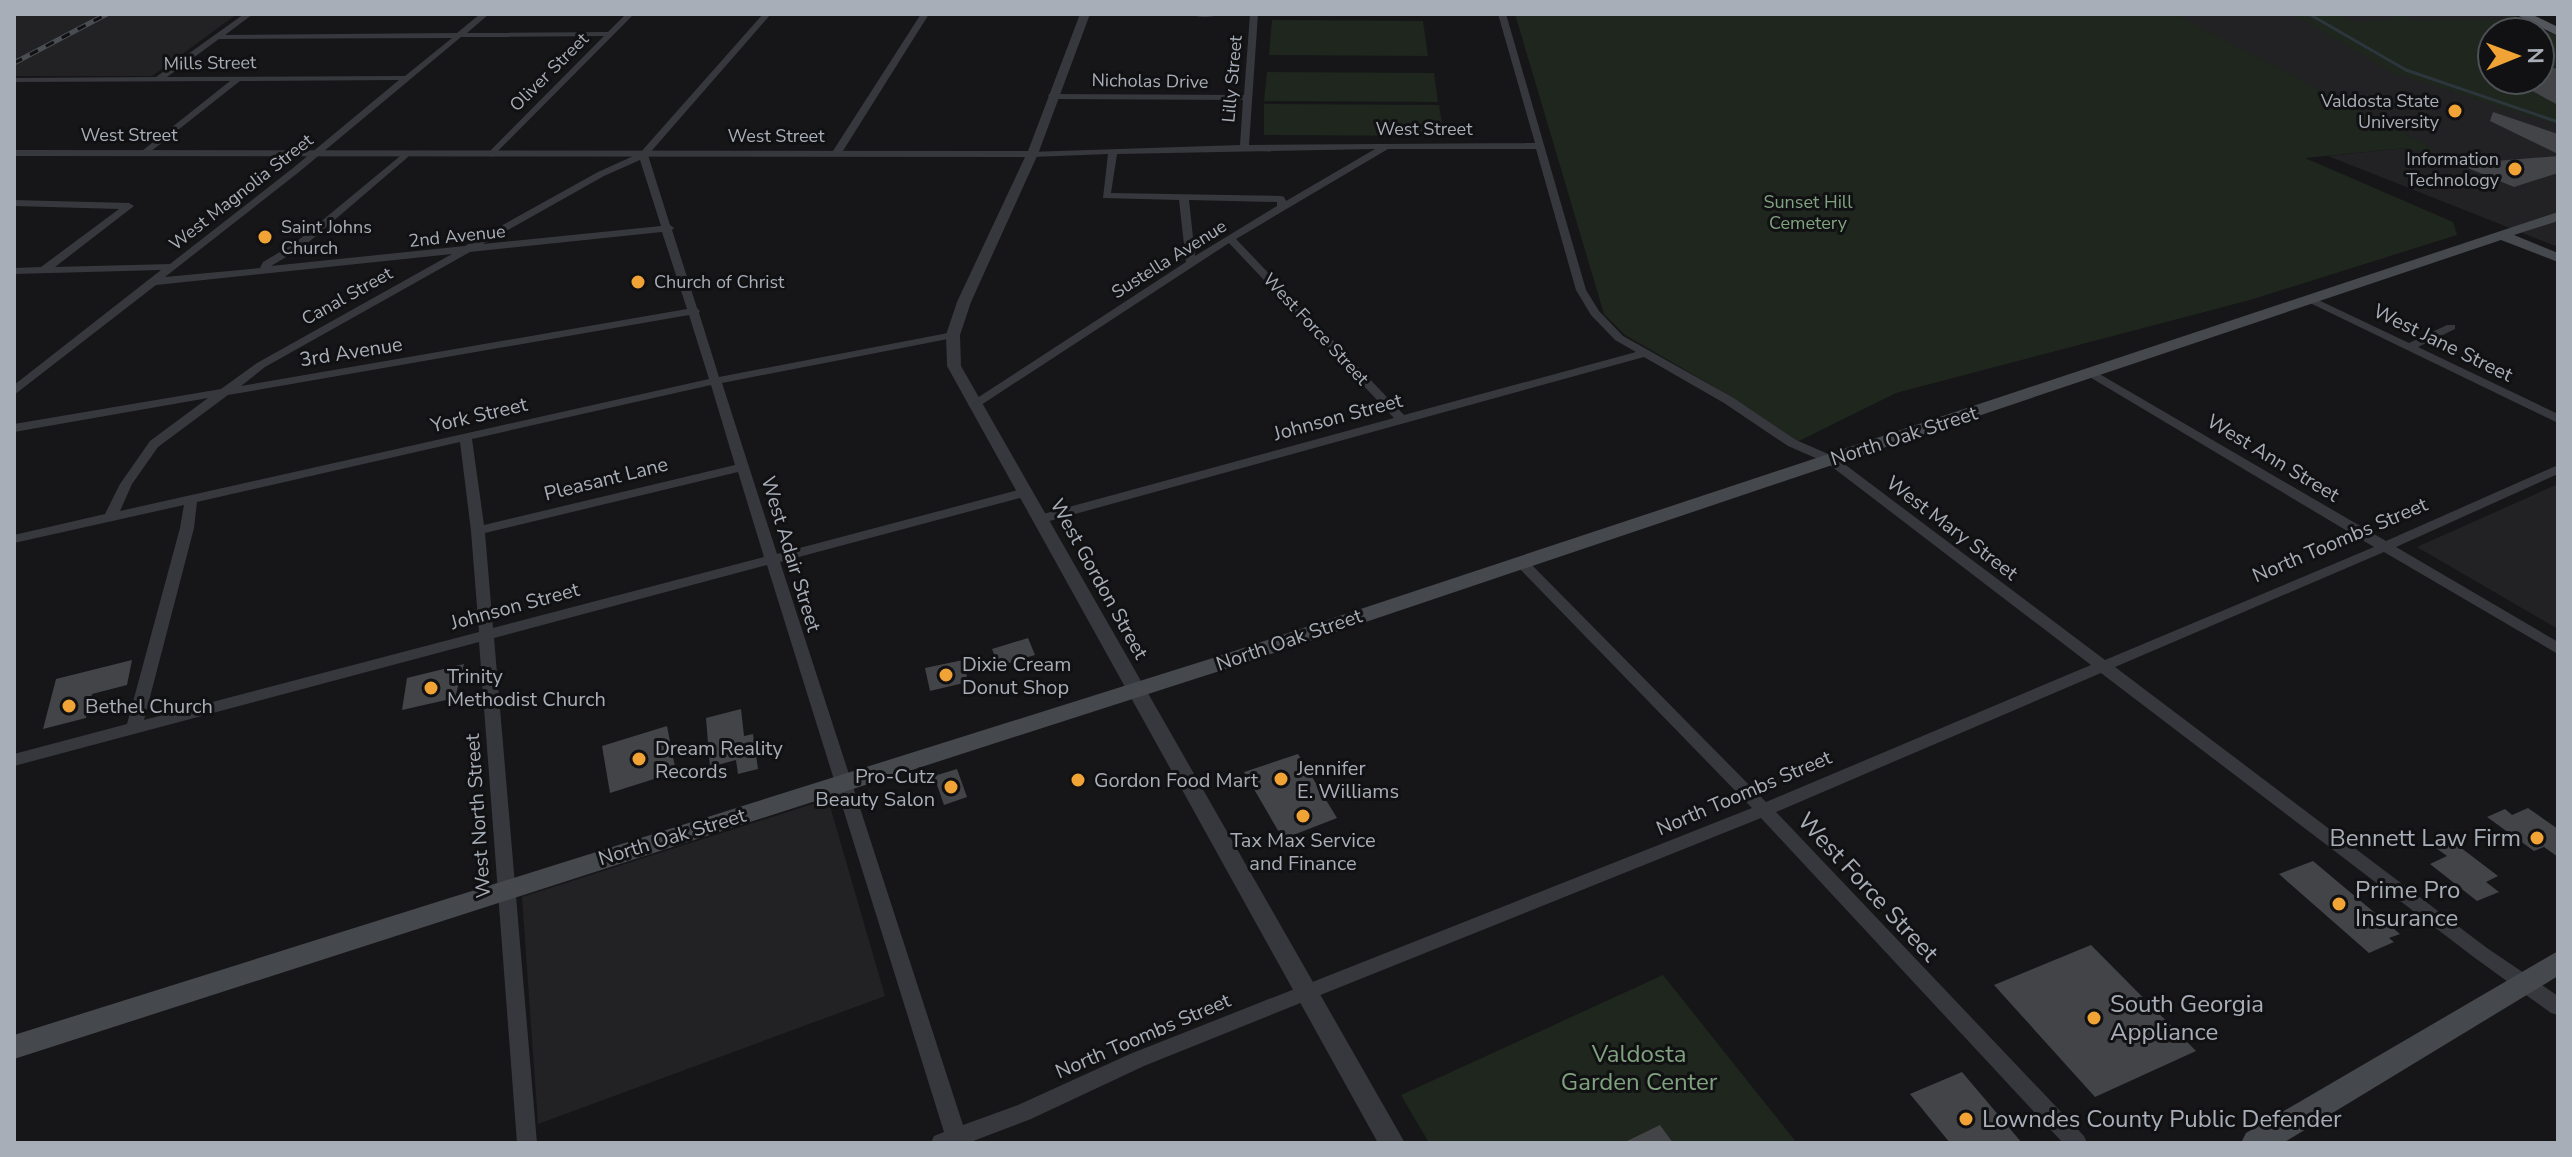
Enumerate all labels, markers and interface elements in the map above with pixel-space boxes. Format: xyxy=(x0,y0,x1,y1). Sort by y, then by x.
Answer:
north arrow xyxy=(2476,16,2556,96)
street label: Oliver Street xyxy=(504,27,594,117)
street label: Lilly Street xyxy=(1216,34,1248,124)
text: N xyxy=(2520,47,2550,64)
street label: Mills Street xyxy=(164,50,257,76)
street label: Nicholas Drive xyxy=(1091,68,1209,94)
place label: Valdosta State University xyxy=(2320,89,2440,134)
marker: Valdosta State University xyxy=(2446,102,2464,120)
street label: West Street xyxy=(1376,117,1473,141)
street label: West Street xyxy=(81,123,178,147)
street label: West Street xyxy=(728,124,825,148)
street label: West Magnolia Street xyxy=(164,128,318,256)
place label: Information Technology xyxy=(2406,147,2500,192)
marker: Information Technology xyxy=(2506,160,2524,178)
park label: Sunset Hill Cemetery xyxy=(1763,190,1853,235)
street label: Sustella Avenue xyxy=(1107,214,1231,304)
place label: Saint Johns Church xyxy=(281,215,372,260)
street label: 2nd Avenue xyxy=(407,219,507,253)
marker: Saint Johns Church xyxy=(256,228,274,246)
street label: Canal Street xyxy=(297,261,397,331)
street label: West Force Street xyxy=(1258,268,1375,391)
place label: Church of Christ xyxy=(654,270,785,294)
marker: Church of Christ xyxy=(629,273,647,291)
street label: West Jane Street xyxy=(2369,298,2518,389)
street label: 3rd Avenue xyxy=(298,331,404,373)
street label: Johnson Street xyxy=(1270,387,1406,447)
street label: York Street xyxy=(427,391,531,439)
street label: North Oak Street xyxy=(1827,399,1982,472)
street label: West Ann Street xyxy=(2202,408,2345,509)
street label: Pleasant Lane xyxy=(541,451,671,507)
street label: West Mary Street xyxy=(1881,469,2024,587)
street label: West Adair Street xyxy=(754,473,828,636)
street label: North Toombs Street xyxy=(2248,490,2433,589)
street label: West Gordon Street xyxy=(1044,494,1155,665)
street label: Johnson Street xyxy=(447,576,583,636)
street label: North Oak Street xyxy=(1212,602,1367,678)
place label: Dixie Cream Donut Shop xyxy=(962,651,1071,701)
place label: Trinity Methodist Church xyxy=(447,663,606,713)
marker: Dixie Cream Donut Shop xyxy=(937,666,955,684)
marker: Trinity Methodist Church xyxy=(422,679,440,697)
place label: Bethel Church xyxy=(85,693,213,720)
marker: Bethel Church xyxy=(60,697,78,715)
street label: West North Street xyxy=(459,732,497,899)
place label: Dream Reality Records xyxy=(655,735,783,785)
street label: North Toombs Street xyxy=(1652,743,1837,842)
marker: Dream Reality Records xyxy=(630,750,648,768)
place label: Jennifer E. Williams xyxy=(1296,755,1399,805)
place label: Pro-Cutz Beauty Salon xyxy=(815,763,935,813)
place label: Gordon Food Mart xyxy=(1094,767,1259,794)
marker: Jennifer E. Williams xyxy=(1272,770,1290,788)
marker: Gordon Food Mart xyxy=(1069,771,1087,789)
marker: Pro-Cutz Beauty Salon xyxy=(942,778,960,796)
street label: North Oak Street xyxy=(595,801,750,872)
street label: West Force Street xyxy=(1790,805,1946,969)
marker: Tax Max Service and Finance xyxy=(1294,807,1312,825)
place label: Bennett Law Firm xyxy=(2329,822,2521,854)
place label: Tax Max Service and Finance xyxy=(1230,827,1376,877)
marker: Bennett Law Firm xyxy=(2528,829,2546,847)
place label: Prime Pro Insurance xyxy=(2355,874,2460,934)
marker: Prime Pro Insurance xyxy=(2330,895,2348,913)
street label: North Toombs Street xyxy=(1051,986,1236,1085)
place label: South Georgia Appliance xyxy=(2110,988,2264,1048)
marker: South Georgia Appliance xyxy=(2085,1009,2103,1027)
park label: Valdosta Garden Center xyxy=(1561,1038,1718,1098)
place label: Lowndes County Public Defender xyxy=(1982,1103,2342,1135)
marker: Lowndes County Public Defender xyxy=(1957,1110,1975,1128)

